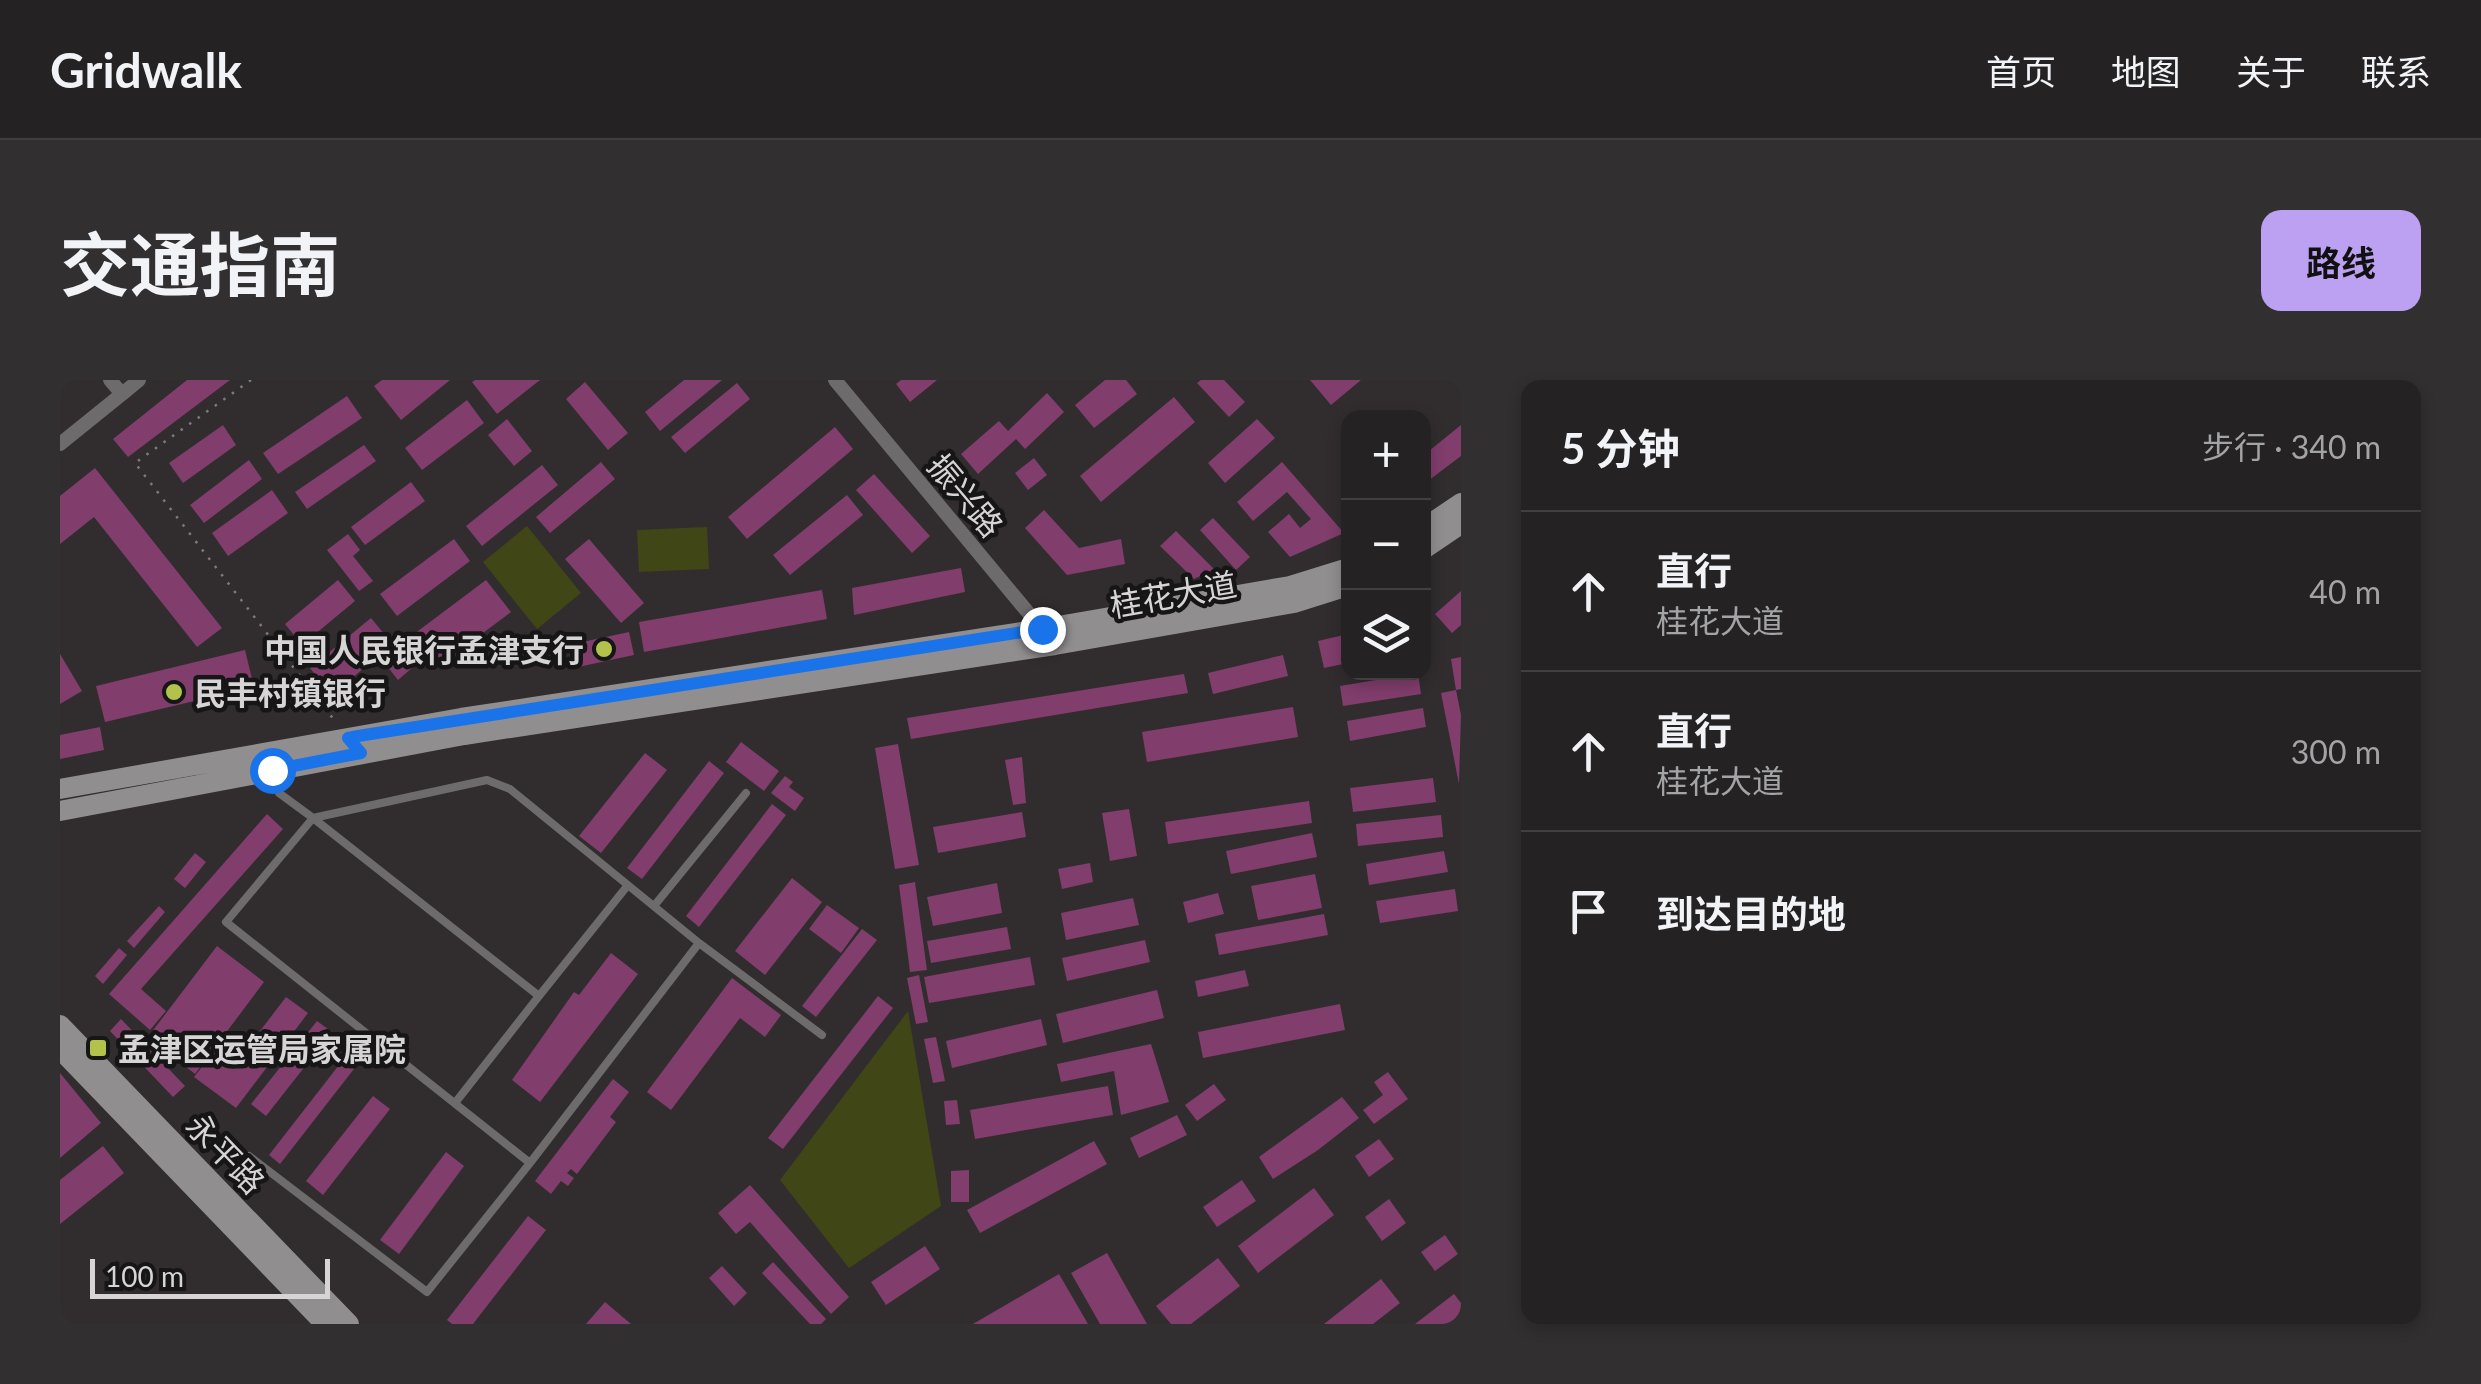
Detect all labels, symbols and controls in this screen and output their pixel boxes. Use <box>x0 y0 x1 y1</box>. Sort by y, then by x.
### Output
text: Gridwalk <box>50 41 242 98</box>
text: 首页 <box>1986 50 2056 92</box>
text: 地图 <box>2111 50 2181 92</box>
text: 关于 <box>2236 50 2306 92</box>
text: 联系 <box>2361 50 2431 92</box>
button: 路线 <box>2261 210 2421 311</box>
text: 交通指南 <box>60 222 340 306</box>
map controls <box>1341 410 1431 680</box>
button: + <box>1341 410 1431 500</box>
text: 5 分钟 <box>1561 423 1680 473</box>
text: 步行 · 340 m <box>2202 427 2381 466</box>
street label: 振兴路 <box>920 446 1012 544</box>
button: − <box>1341 500 1431 590</box>
text: 直行 <box>1656 547 1732 593</box>
street label: 桂花大道 <box>1107 564 1239 624</box>
icon: ahead <box>1561 564 1616 619</box>
text: 40 m <box>2309 572 2381 611</box>
button: layers <box>1341 590 1431 680</box>
text: 桂花大道 <box>1656 601 1784 640</box>
route end <box>1020 607 1066 653</box>
place label: 中国人民银行孟津支行 <box>264 630 584 669</box>
marker: 中国人民银行孟津支行 <box>593 638 615 660</box>
place label: 民丰村镇银行 <box>194 673 386 712</box>
marker: 民丰村镇银行 <box>163 681 185 703</box>
text: 直行 <box>1656 707 1732 753</box>
icon: ahead <box>1561 724 1616 779</box>
text: 300 m <box>2291 732 2381 771</box>
route start <box>250 748 296 794</box>
text: 桂花大道 <box>1656 761 1784 800</box>
icon: arrive <box>1561 884 1616 939</box>
text: 到达目的地 <box>1656 890 1846 936</box>
place label: 孟津区运管局家属院 <box>118 1029 406 1068</box>
marker: 孟津区运管局家属院 <box>87 1037 109 1059</box>
street label: 永平路 <box>179 1105 273 1201</box>
scale bar <box>90 1254 330 1298</box>
text: 100 m <box>105 1259 184 1293</box>

